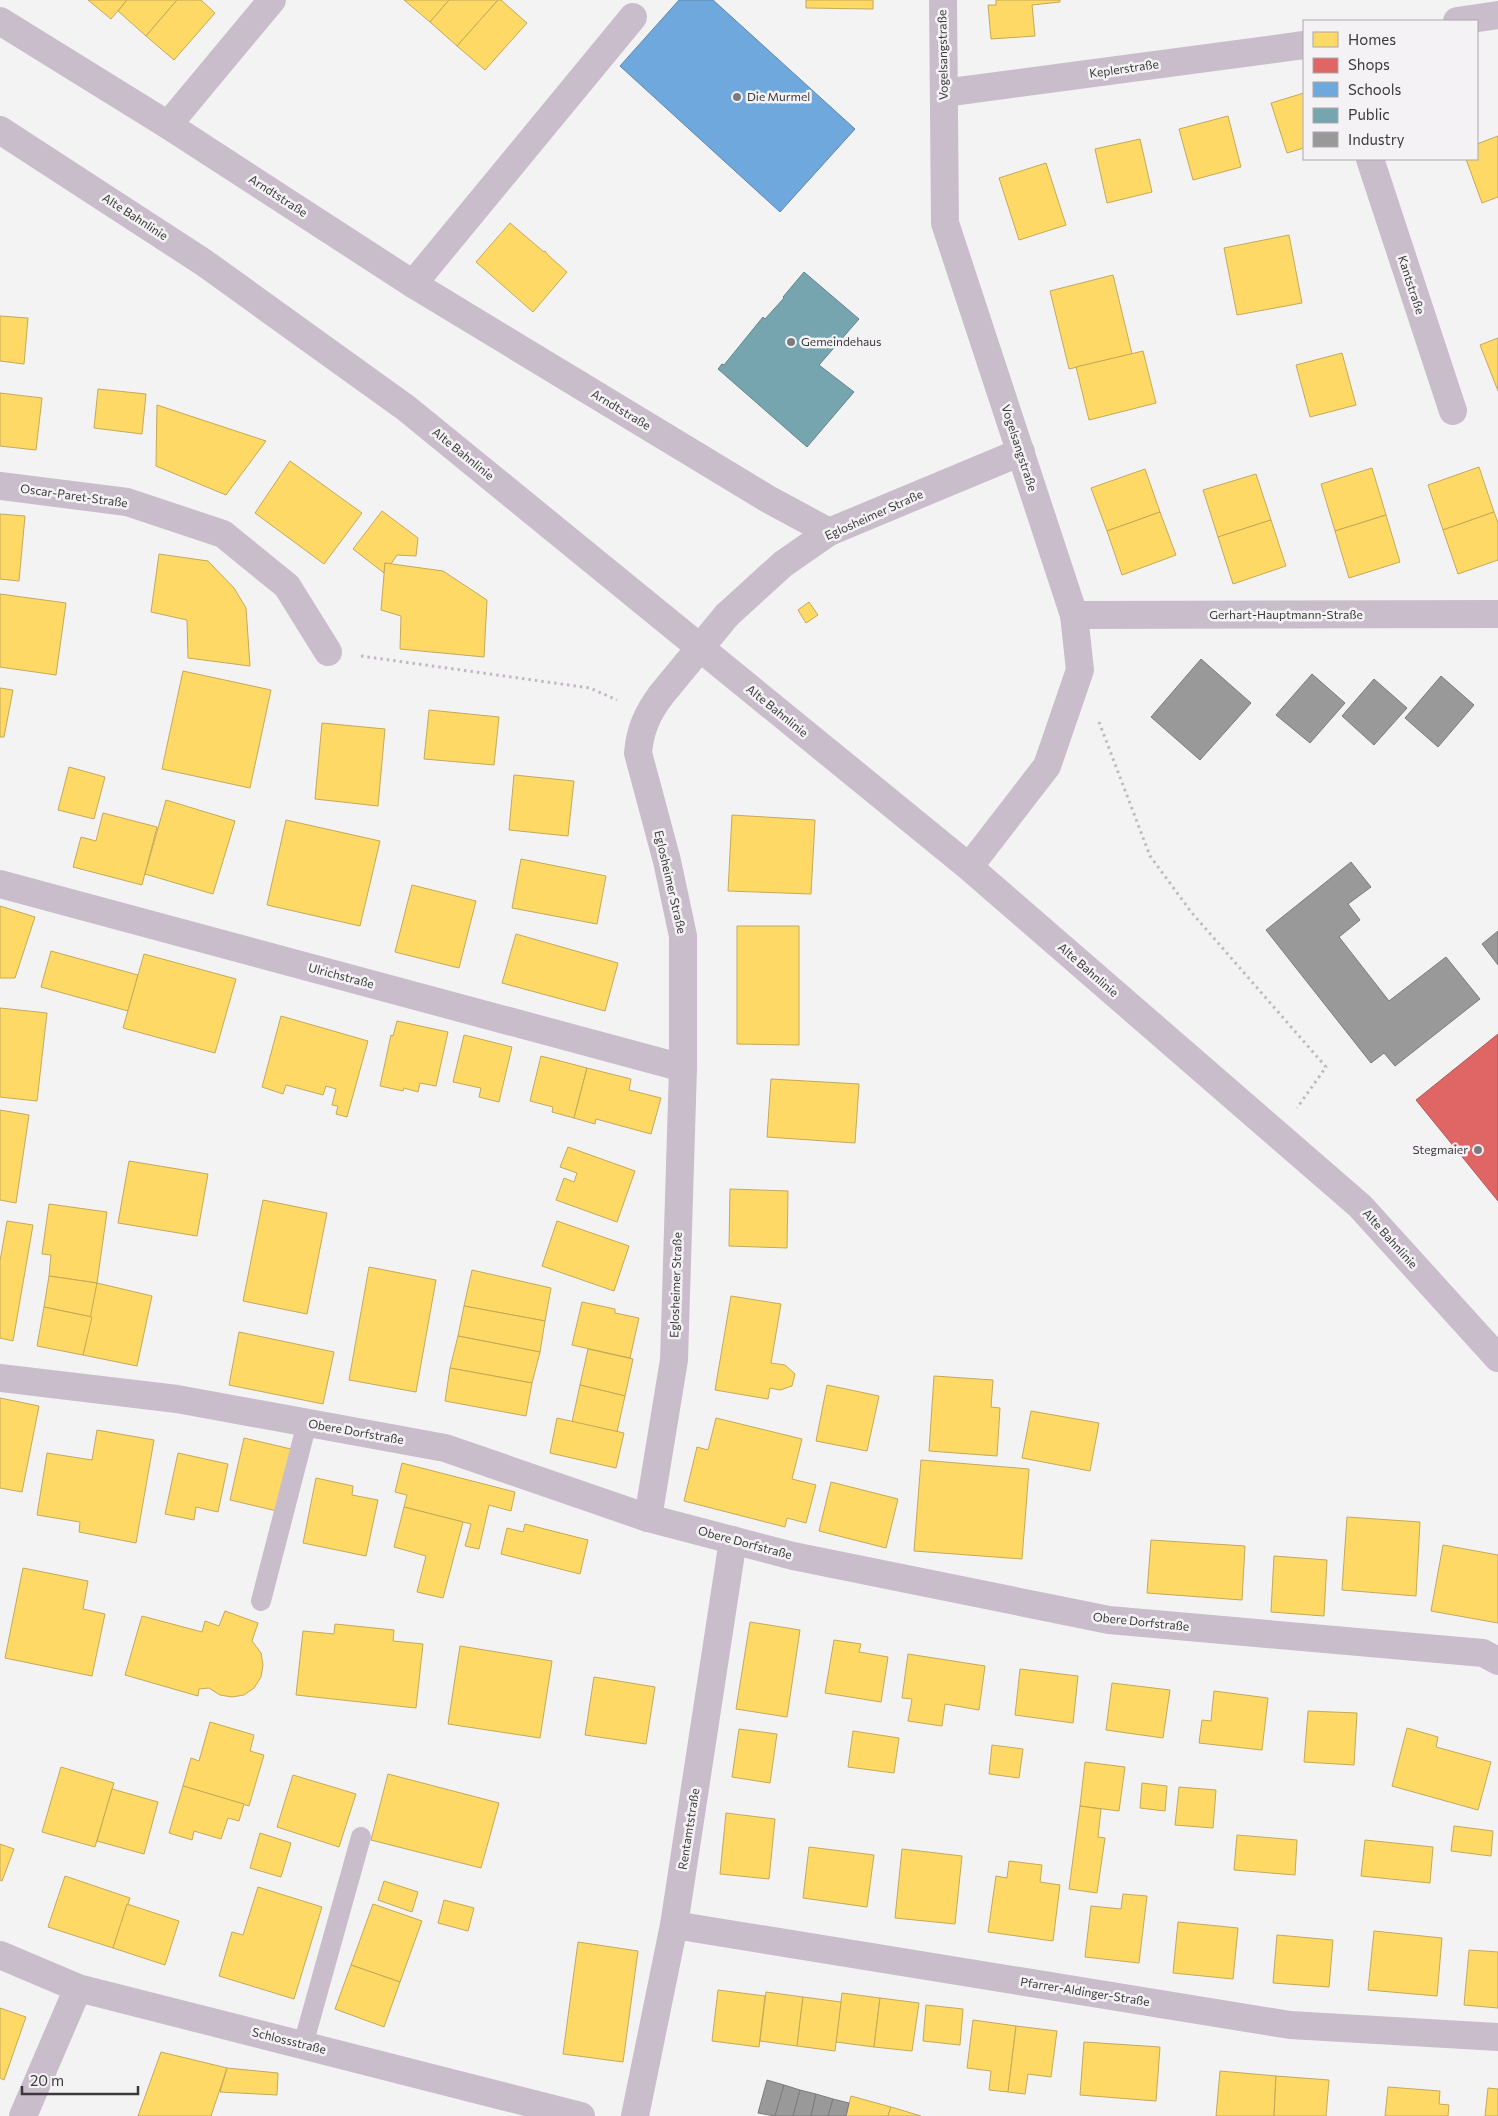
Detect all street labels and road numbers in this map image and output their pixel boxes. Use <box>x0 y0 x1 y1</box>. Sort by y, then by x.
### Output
street label: Vogelsangstraße <box>934 10 950 100</box>
street label: Keplerstraße <box>1088 56 1159 80</box>
street label: Arndtstraße <box>247 171 310 219</box>
street label: Alte Bahnlinie <box>100 190 171 242</box>
street label: Kantstraße <box>1396 254 1428 316</box>
street label: Arndtstraße <box>589 386 654 432</box>
street label: Vogelsangstraße <box>999 403 1041 493</box>
street label: Alte Bahnlinie <box>430 424 497 482</box>
street label: Oscar-Paret-Straße <box>20 481 129 509</box>
street label: Eglosheimer Straße <box>822 486 925 542</box>
street label: Gerhart-Hauptmann-Straße <box>1209 607 1363 621</box>
street label: Alte Bahnlinie <box>744 681 811 739</box>
street label: Eglosheimer Straße <box>652 829 690 935</box>
street label: Alte Bahnlinie <box>1056 939 1122 999</box>
street label: Ulrichstraße <box>307 960 376 991</box>
street label: Alte Bahnlinie <box>1360 1206 1421 1271</box>
street label: Eglosheimer Straße <box>666 1232 684 1338</box>
street label: Obere Dorfstraße <box>307 1416 405 1446</box>
street label: Obere Dorfstraße <box>697 1523 794 1561</box>
street label: Obere Dorfstraße <box>1092 1609 1190 1633</box>
street label: Rentamtstraße <box>675 1787 701 1871</box>
street label: Pfarrer-Aldinger-Straße <box>1019 1974 1151 2008</box>
street label: Schlossstraße <box>251 2024 328 2056</box>

